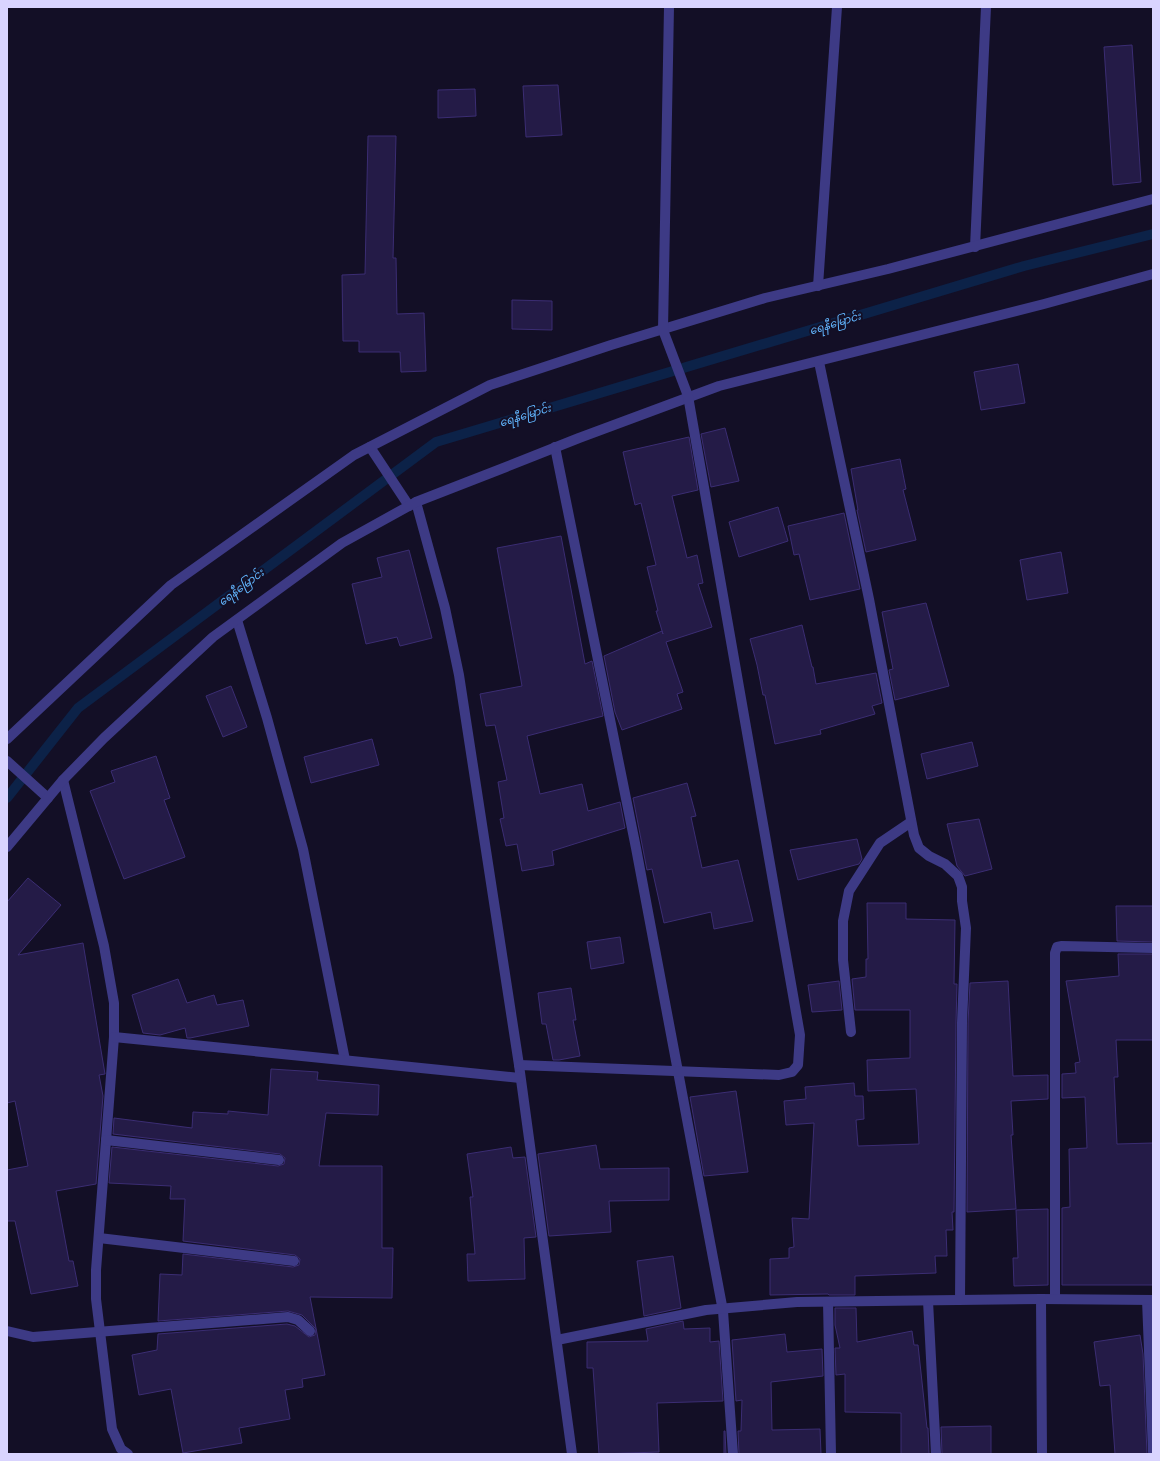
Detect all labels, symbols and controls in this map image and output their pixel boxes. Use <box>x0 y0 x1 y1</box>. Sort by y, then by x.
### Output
water label: ရေနီမြောင်း <box>807 307 865 340</box>
water label: ရေနီမြောင်း <box>497 399 555 432</box>
water label: ရေနီမြောင်း <box>215 564 269 611</box>

